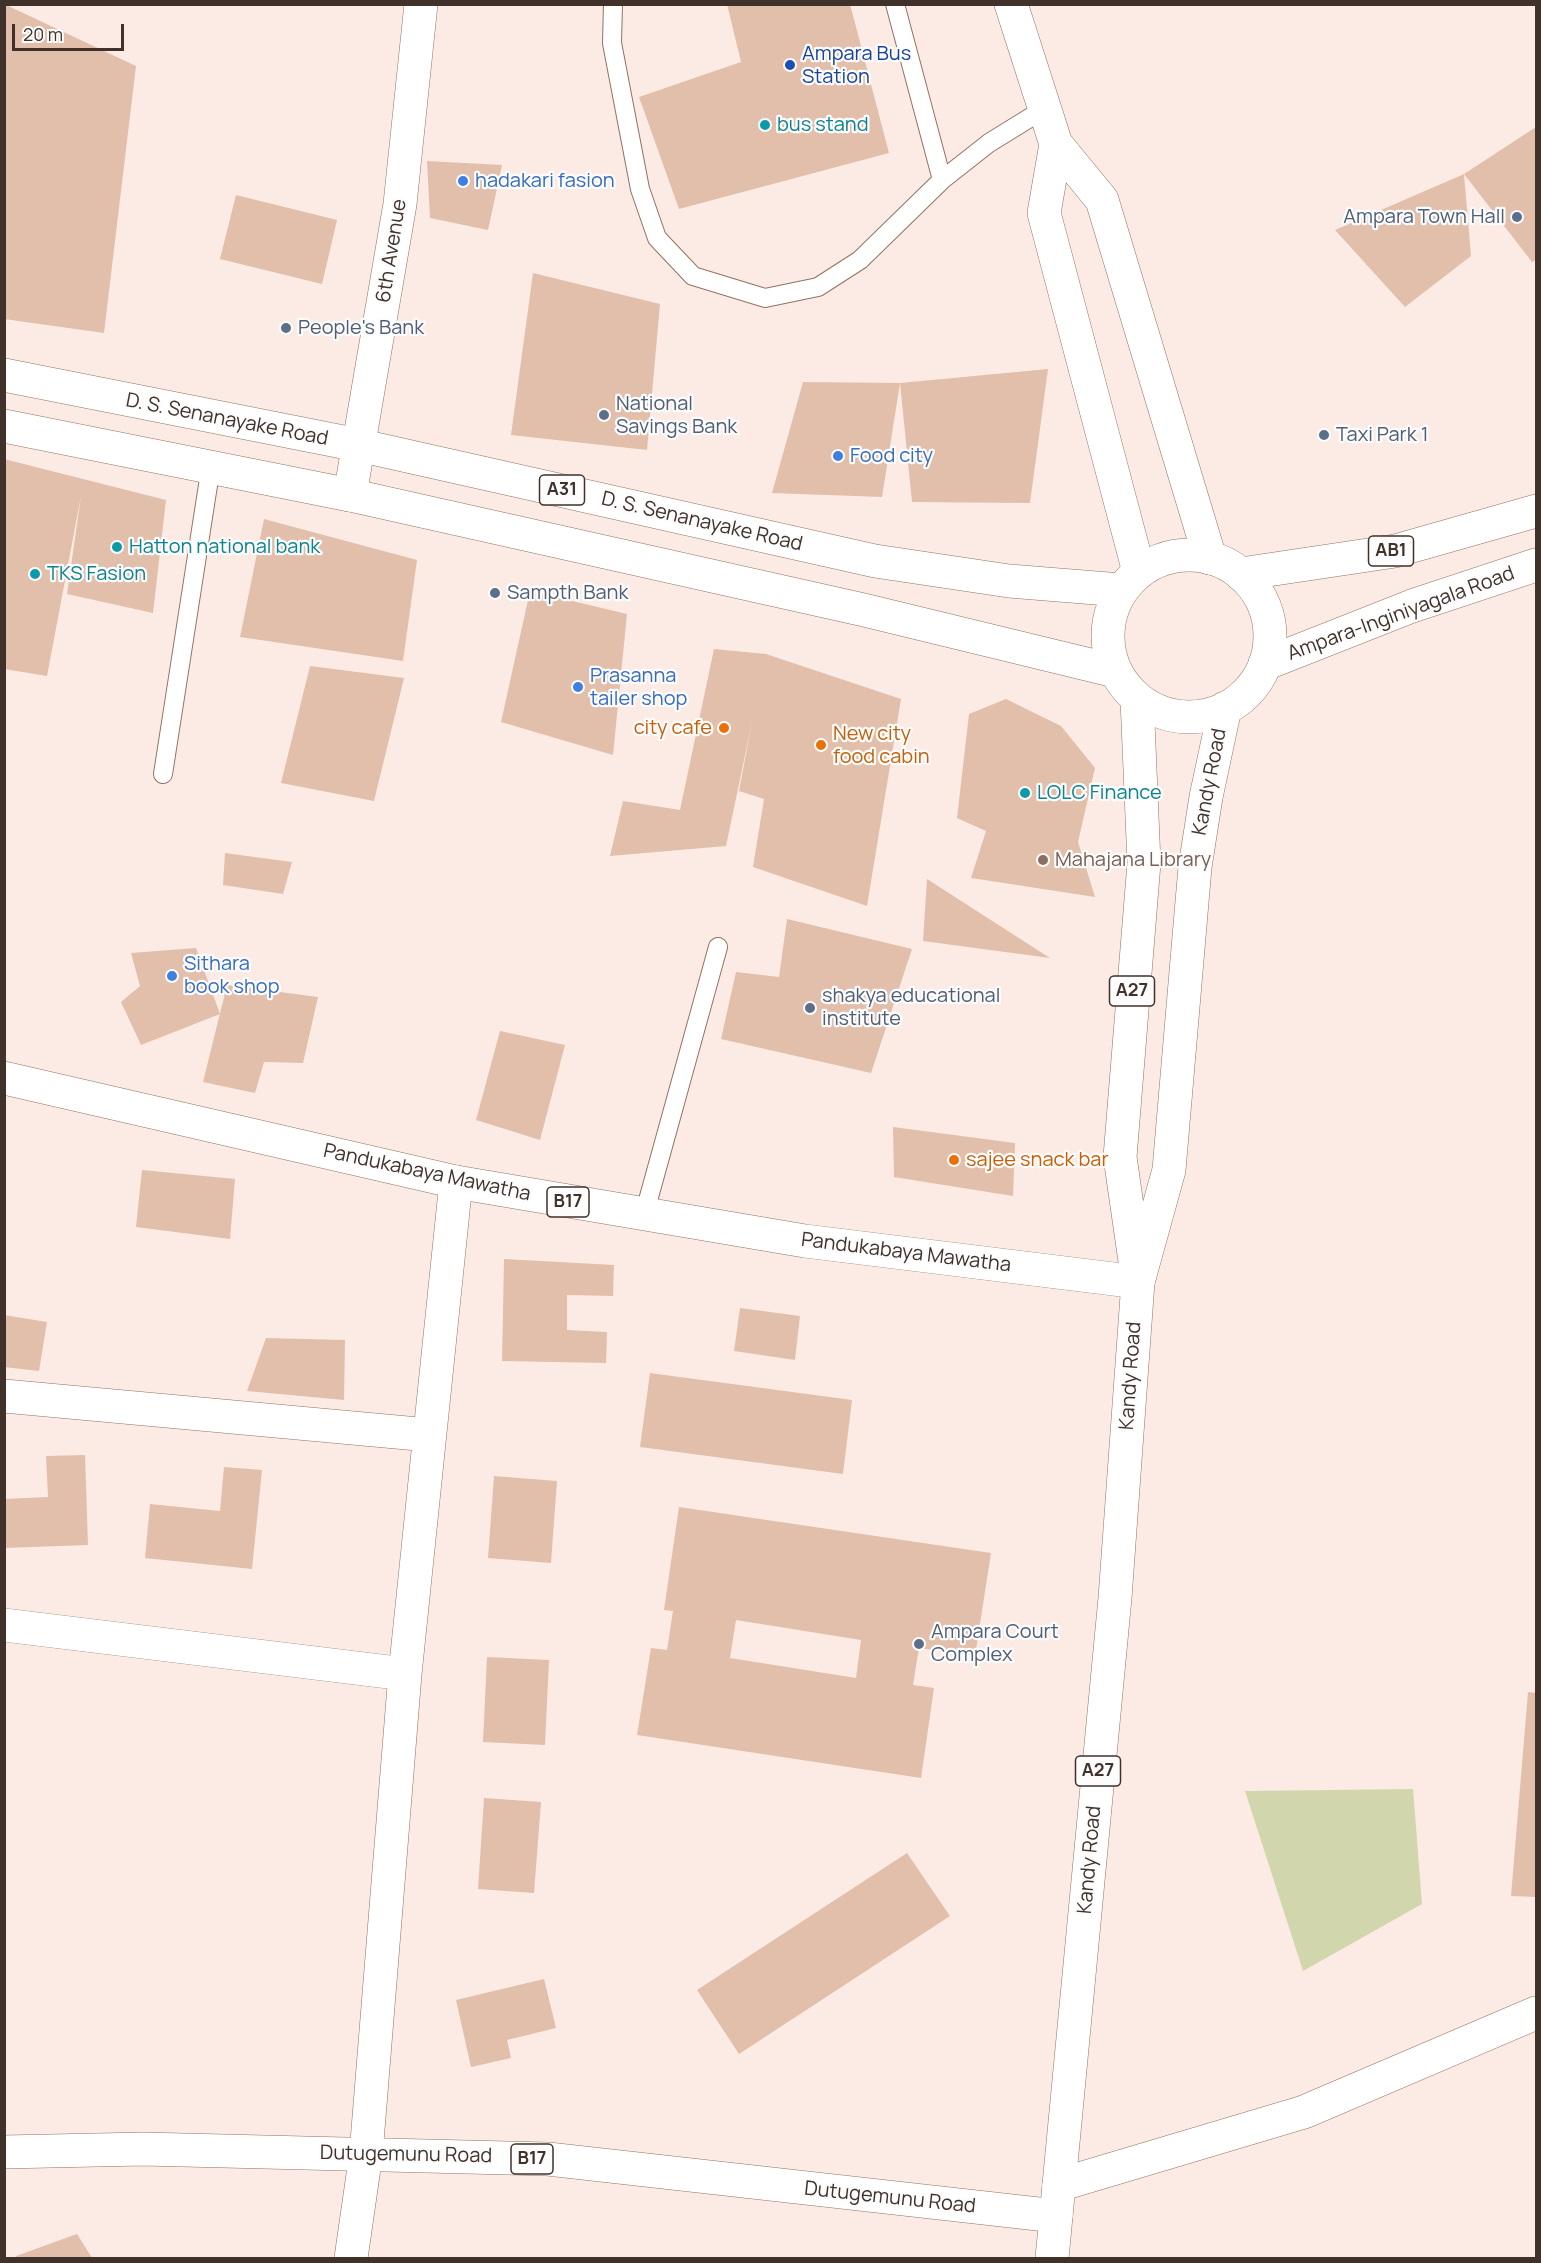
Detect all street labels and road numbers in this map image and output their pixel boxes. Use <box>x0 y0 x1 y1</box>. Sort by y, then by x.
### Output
street label: 6th Avenue <box>372 197 412 305</box>
street label: D. S. Senanayake Road <box>124 389 330 451</box>
road number: A31 <box>540 475 584 505</box>
street label: D. S. Senanayake Road <box>599 487 805 557</box>
road number: AB1 <box>1368 536 1414 566</box>
street label: Ampara-Inginiyagala Road <box>1284 562 1518 666</box>
street label: Kandy Road <box>1188 726 1232 838</box>
road number: A27 <box>1110 976 1154 1006</box>
street label: Pandukabaya Mawatha <box>321 1139 533 1207</box>
road number: B17 <box>547 1187 589 1217</box>
street label: Pandukabaya Mawatha <box>800 1228 1012 1278</box>
street label: Kandy Road <box>1115 1321 1147 1431</box>
road number: A27 <box>1076 1756 1120 1786</box>
street label: Kandy Road <box>1073 1805 1107 1915</box>
street label: Dutugemunu Road <box>320 2141 492 2169</box>
road number: B17 <box>511 2144 553 2174</box>
street label: Dutugemunu Road <box>803 2177 977 2219</box>

